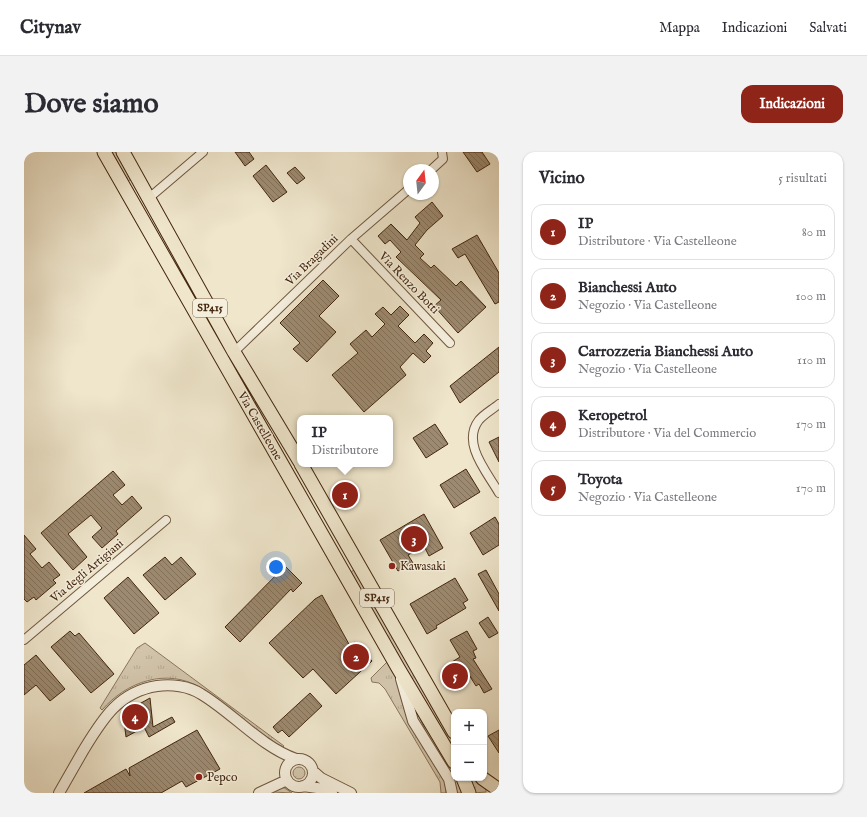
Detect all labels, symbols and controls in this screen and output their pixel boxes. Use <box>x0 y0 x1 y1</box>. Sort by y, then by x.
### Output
text: Citynav <box>20 16 81 40</box>
text: Mappa <box>659 19 700 37</box>
text: Indicazioni <box>722 19 787 37</box>
text: Salvati <box>809 19 847 37</box>
button: Indicazioni <box>741 85 843 123</box>
text: Dove siamo <box>24 87 159 122</box>
north arrow <box>403 164 439 200</box>
text: Vicino <box>539 168 585 189</box>
text: 5 risultati <box>778 170 827 187</box>
text: IP <box>578 214 593 233</box>
text: 1 <box>551 224 555 241</box>
text: 80 m <box>802 224 826 241</box>
street label: Via Bragadini <box>282 231 341 289</box>
text: Distributore · Via Castelleone <box>578 233 737 250</box>
street label: Via Renzo Botti <box>375 248 442 317</box>
text: Bianchessi Auto <box>578 278 677 297</box>
text: 2 <box>550 288 556 305</box>
text: 100 m <box>796 288 826 305</box>
text: Negozio · Via Castelleone <box>578 297 717 314</box>
road number: SP415 <box>193 299 227 317</box>
text: Carrozzeria Bianchessi Auto <box>578 342 753 361</box>
text: 3 <box>551 352 555 369</box>
text: 110 m <box>797 352 826 369</box>
text: Negozio · Via Castelleone <box>578 361 717 378</box>
street label: Via Castelleone <box>234 388 286 463</box>
text: Keropetrol <box>578 406 647 425</box>
popup <box>297 415 393 467</box>
text: 4 <box>550 416 556 433</box>
text: 170 m <box>796 416 826 433</box>
text: IP <box>312 423 327 442</box>
text: Distributore · Via del Commercio <box>578 425 756 442</box>
text: Distributore <box>312 442 378 459</box>
text: Toyota <box>578 470 622 489</box>
pin: 1 <box>332 480 358 510</box>
text: 5 <box>551 480 555 497</box>
text: 170 m <box>796 480 826 497</box>
text: Negozio · Via Castelleone <box>578 489 717 506</box>
pin: 3 <box>401 524 427 554</box>
street label: Via degli Artigiani <box>47 536 127 607</box>
your location <box>266 557 286 577</box>
place label: Kawasaki <box>400 559 446 574</box>
marker: Kawasaki <box>387 561 397 571</box>
road number: SP415 <box>360 589 394 607</box>
pin: 2 <box>343 642 369 672</box>
pin: 5 <box>442 661 468 691</box>
pin: 4 <box>122 702 148 732</box>
map controls <box>451 709 487 781</box>
button: + <box>451 709 487 745</box>
button: − <box>451 745 487 781</box>
place label: Pepco <box>207 770 238 786</box>
marker: Pepco <box>194 772 204 782</box>

